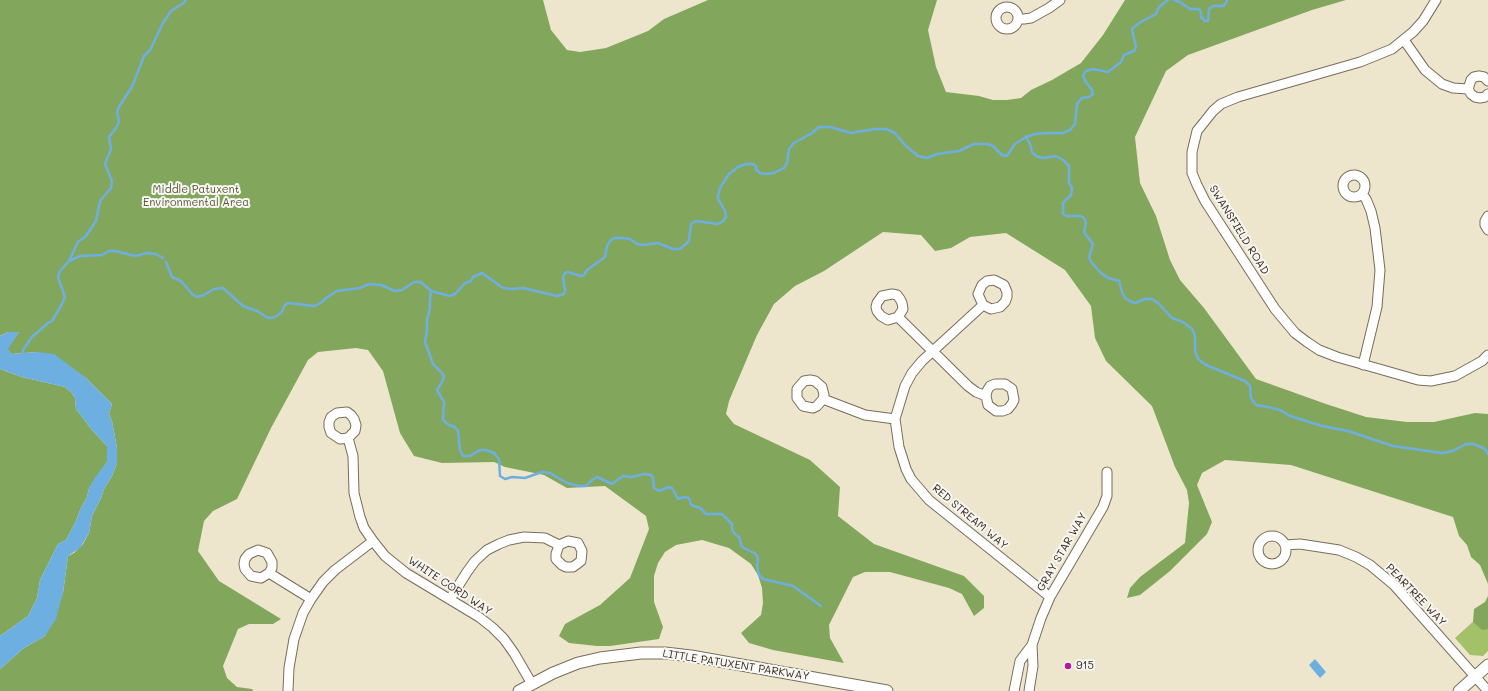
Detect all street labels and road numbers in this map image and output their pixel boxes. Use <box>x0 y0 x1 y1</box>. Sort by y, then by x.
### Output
street label: SWANSFIELD ROAD <box>1206 183 1272 277</box>
street label: RED STREAM WAY <box>930 482 1010 552</box>
street label: GRAY STAR WAY <box>1034 510 1090 594</box>
street label: WHITE CORD WAY <box>406 554 494 618</box>
street label: PEARTREE WAY <box>1383 561 1449 629</box>
street label: LITTLE PATUXENT PARKWAY <box>662 647 810 683</box>

